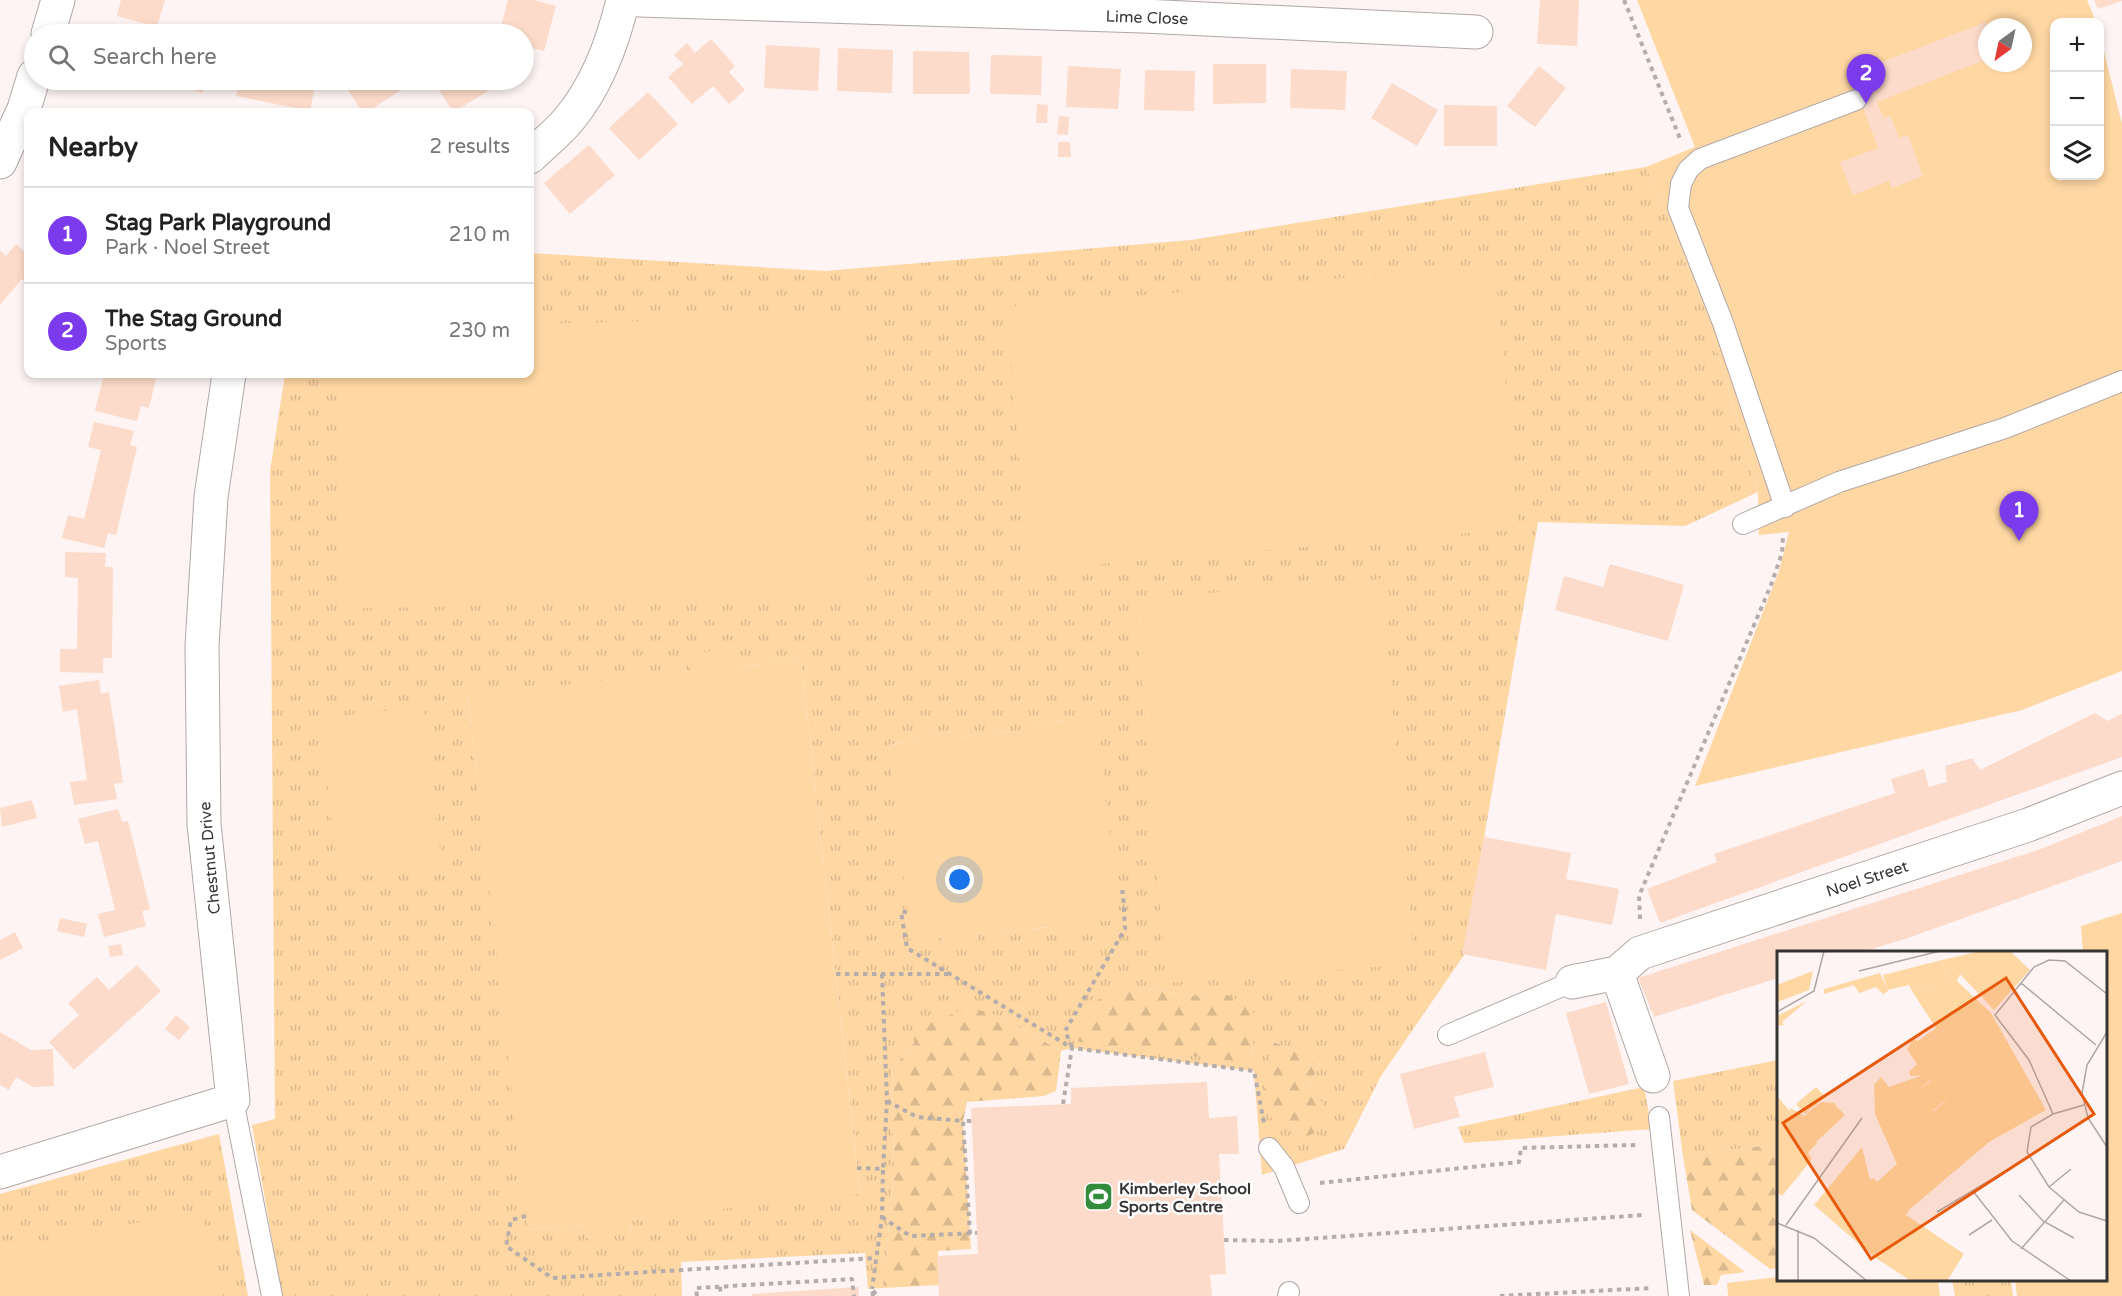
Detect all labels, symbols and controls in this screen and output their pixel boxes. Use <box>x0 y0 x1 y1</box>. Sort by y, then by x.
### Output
street label: Lime Close <box>1105 7 1189 29</box>
north arrow <box>1978 18 2032 72</box>
map controls <box>2050 18 2104 180</box>
button: + <box>2050 18 2104 72</box>
search box <box>24 24 534 90</box>
icon: search <box>45 41 78 74</box>
text: Search here <box>93 44 217 70</box>
pin: 2 <box>1846 54 1886 104</box>
button: − <box>2050 72 2104 126</box>
button: layers <box>2050 126 2104 180</box>
text: Nearby <box>48 132 138 163</box>
text: 2 results <box>430 135 510 159</box>
text: Stag Park Playground <box>105 210 331 236</box>
text: 1 <box>61 223 74 247</box>
text: 210 m <box>449 223 510 247</box>
text: Park · Noel Street <box>105 236 270 260</box>
text: The Stag Ground <box>105 306 282 332</box>
text: 2 <box>61 319 74 343</box>
text: 230 m <box>449 319 510 343</box>
text: Sports <box>105 332 167 356</box>
pin: 1 <box>2000 492 2038 541</box>
street label: Chestnut Drive <box>195 801 225 915</box>
street label: Noel Street <box>1824 856 1911 902</box>
your location <box>945 865 974 894</box>
inset map <box>1777 951 2107 1281</box>
place label: Kimberley School Sports Centre <box>1119 1179 1251 1217</box>
sports icon: Kimberley School Sports Centre <box>1082 1181 1114 1213</box>

